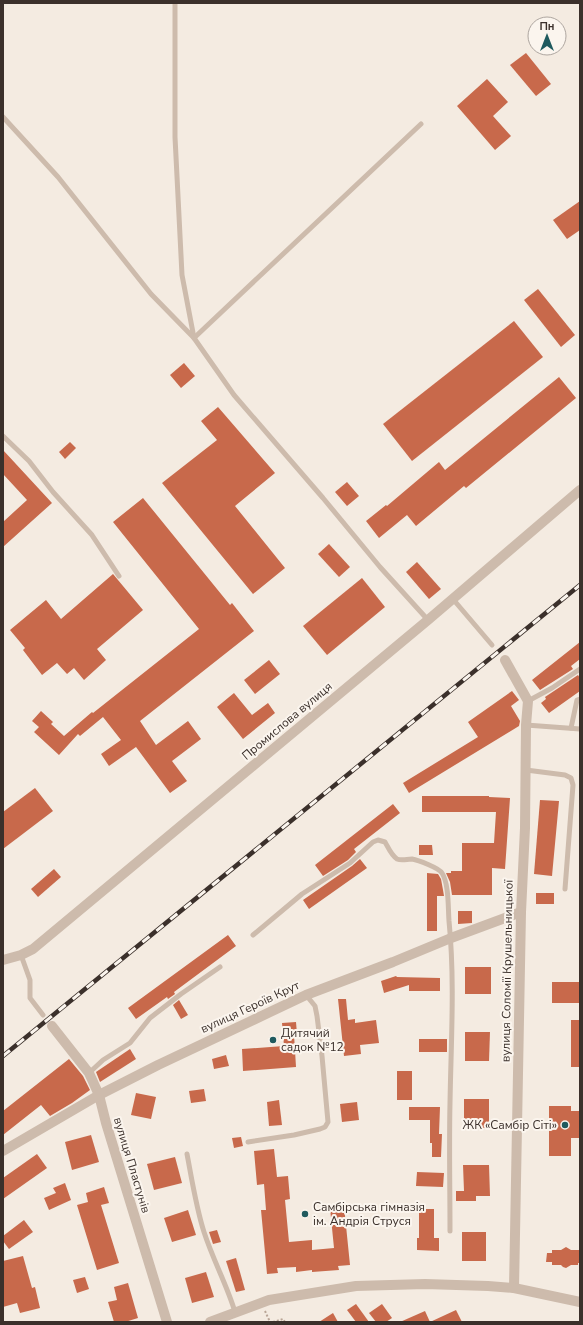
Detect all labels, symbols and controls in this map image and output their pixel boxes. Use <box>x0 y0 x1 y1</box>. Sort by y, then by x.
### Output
north arrow <box>527 16 567 56</box>
text: Пн <box>539 19 555 34</box>
street label: Промислова вулиця <box>238 678 336 764</box>
street label: вулиця Соломії Крушельницької <box>497 879 517 1062</box>
street label: вулиця Героїв Крут <box>198 977 303 1037</box>
place label: Дитячий садок №12 <box>281 1025 344 1055</box>
marker: Дитячий садок №12 <box>268 1035 278 1045</box>
street label: вулиця Пластунів <box>110 1115 154 1215</box>
place label: ЖК «Самбір Сіті» <box>463 1117 557 1133</box>
marker: ЖК «Самбір Сіті» <box>560 1120 570 1130</box>
place label: Самбірська гімназія ім. Андрія Струся <box>313 1199 425 1229</box>
marker: Самбірська гімназія ім. Андрія Струся <box>300 1209 310 1219</box>

